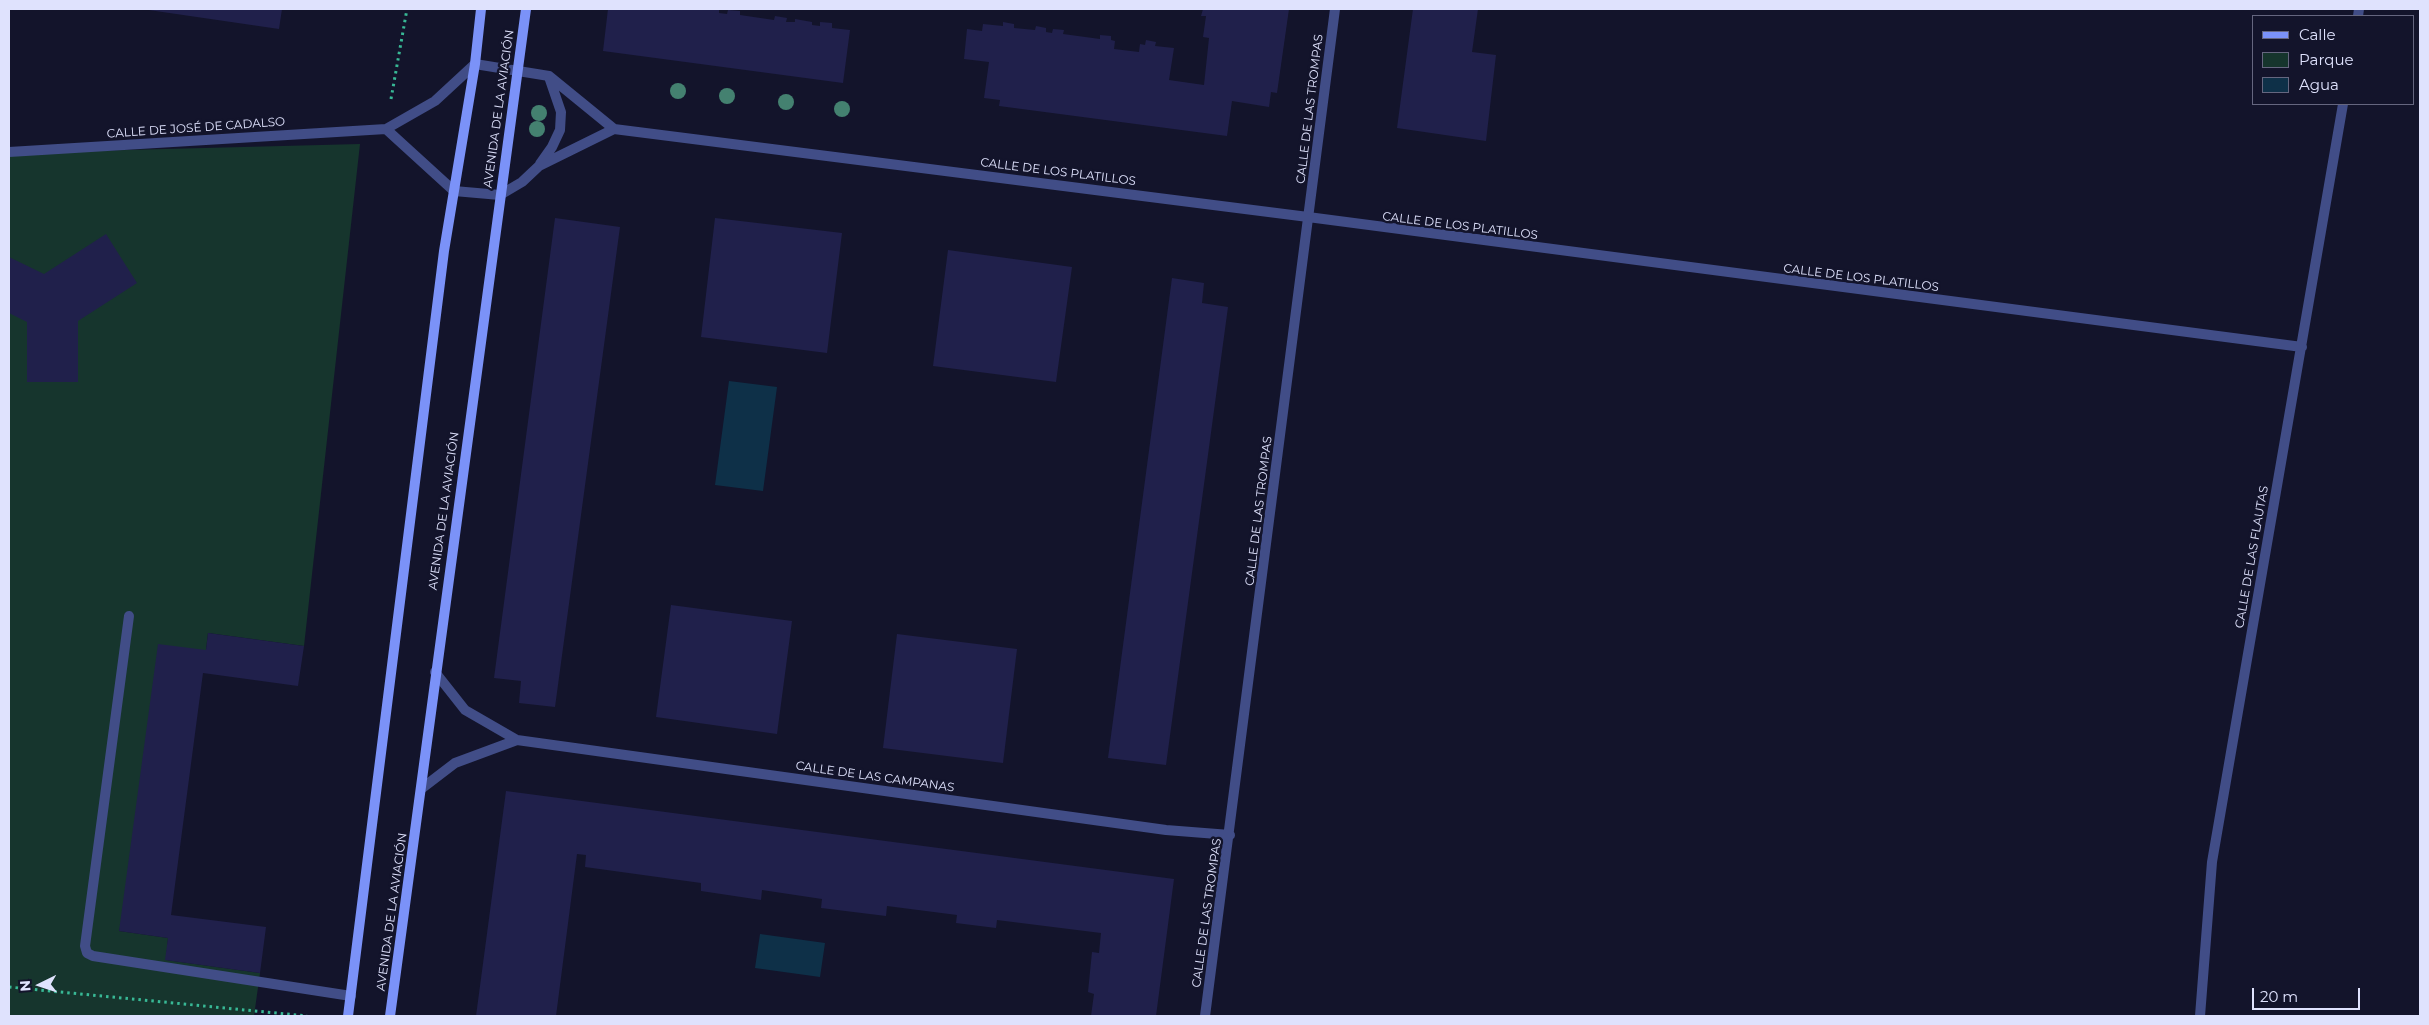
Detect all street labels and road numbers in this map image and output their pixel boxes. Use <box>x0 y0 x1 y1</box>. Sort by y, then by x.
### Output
street label: AVENIDA DE LA AVIACIÓN <box>481 29 517 189</box>
street label: CALLE DE LAS TROMPAS <box>1294 33 1326 185</box>
street label: CALLE DE JOSÉ DE CADALSO <box>106 115 286 141</box>
street label: CALLE DE LOS PLATILLOS <box>979 155 1137 189</box>
street label: CALLE DE LOS PLATILLOS <box>1381 209 1539 243</box>
street label: CALLE DE LOS PLATILLOS <box>1782 261 1940 295</box>
street label: AVENIDA DE LA AVIACIÓN <box>426 431 462 591</box>
street label: CALLE DE LAS TROMPAS <box>1243 435 1275 587</box>
street label: CALLE DE LAS FLAUTAS <box>2232 485 2272 629</box>
street label: CALLE DE LAS CAMPANAS <box>795 759 955 795</box>
street label: AVENIDA DE LA AVIACIÓN <box>374 832 410 992</box>
street label: CALLE DE LAS TROMPAS <box>1189 837 1225 989</box>

